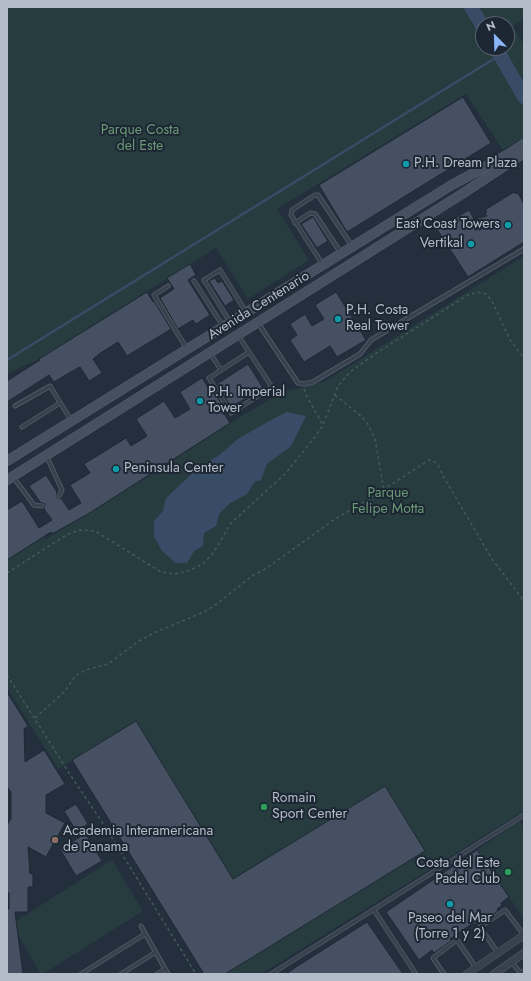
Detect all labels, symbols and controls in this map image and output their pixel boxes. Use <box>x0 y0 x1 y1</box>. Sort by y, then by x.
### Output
north arrow <box>475 16 515 56</box>
text: N <box>484 17 498 35</box>
park label: Parque Costa del Este <box>101 123 179 156</box>
place label: P.H. Dream Plaza <box>414 156 517 172</box>
marker: P.H. Dream Plaza <box>401 159 411 169</box>
place label: East Coast Towers <box>396 217 500 233</box>
marker: East Coast Towers <box>503 220 513 230</box>
place label: Vertikal <box>420 236 463 252</box>
marker: Vertikal <box>466 239 476 249</box>
street label: Avenida Centenario <box>205 268 313 344</box>
place label: P.H. Costa Real Tower <box>346 303 409 336</box>
marker: P.H. Costa Real Tower <box>333 314 343 324</box>
place label: P.H. Imperial Tower <box>208 385 285 418</box>
marker: P.H. Imperial Tower <box>195 396 205 406</box>
place label: Peninsula Center <box>124 461 223 477</box>
marker: Peninsula Center <box>111 464 121 474</box>
park label: Parque Felipe Motta <box>352 486 424 518</box>
place label: Romain Sport Center <box>272 791 347 824</box>
marker: Romain Sport Center <box>259 802 269 812</box>
place label: Academia Interamericana de Panama <box>63 824 213 856</box>
marker: Academia Interamericana de Panama <box>50 835 60 845</box>
place label: Costa del Este Padel Club <box>416 856 500 888</box>
marker: Costa del Este Padel Club <box>503 867 513 877</box>
marker: Paseo del Mar (Torre 1 y 2) <box>445 899 455 909</box>
place label: Paseo del Mar (Torre 1 y 2) <box>408 911 492 944</box>

